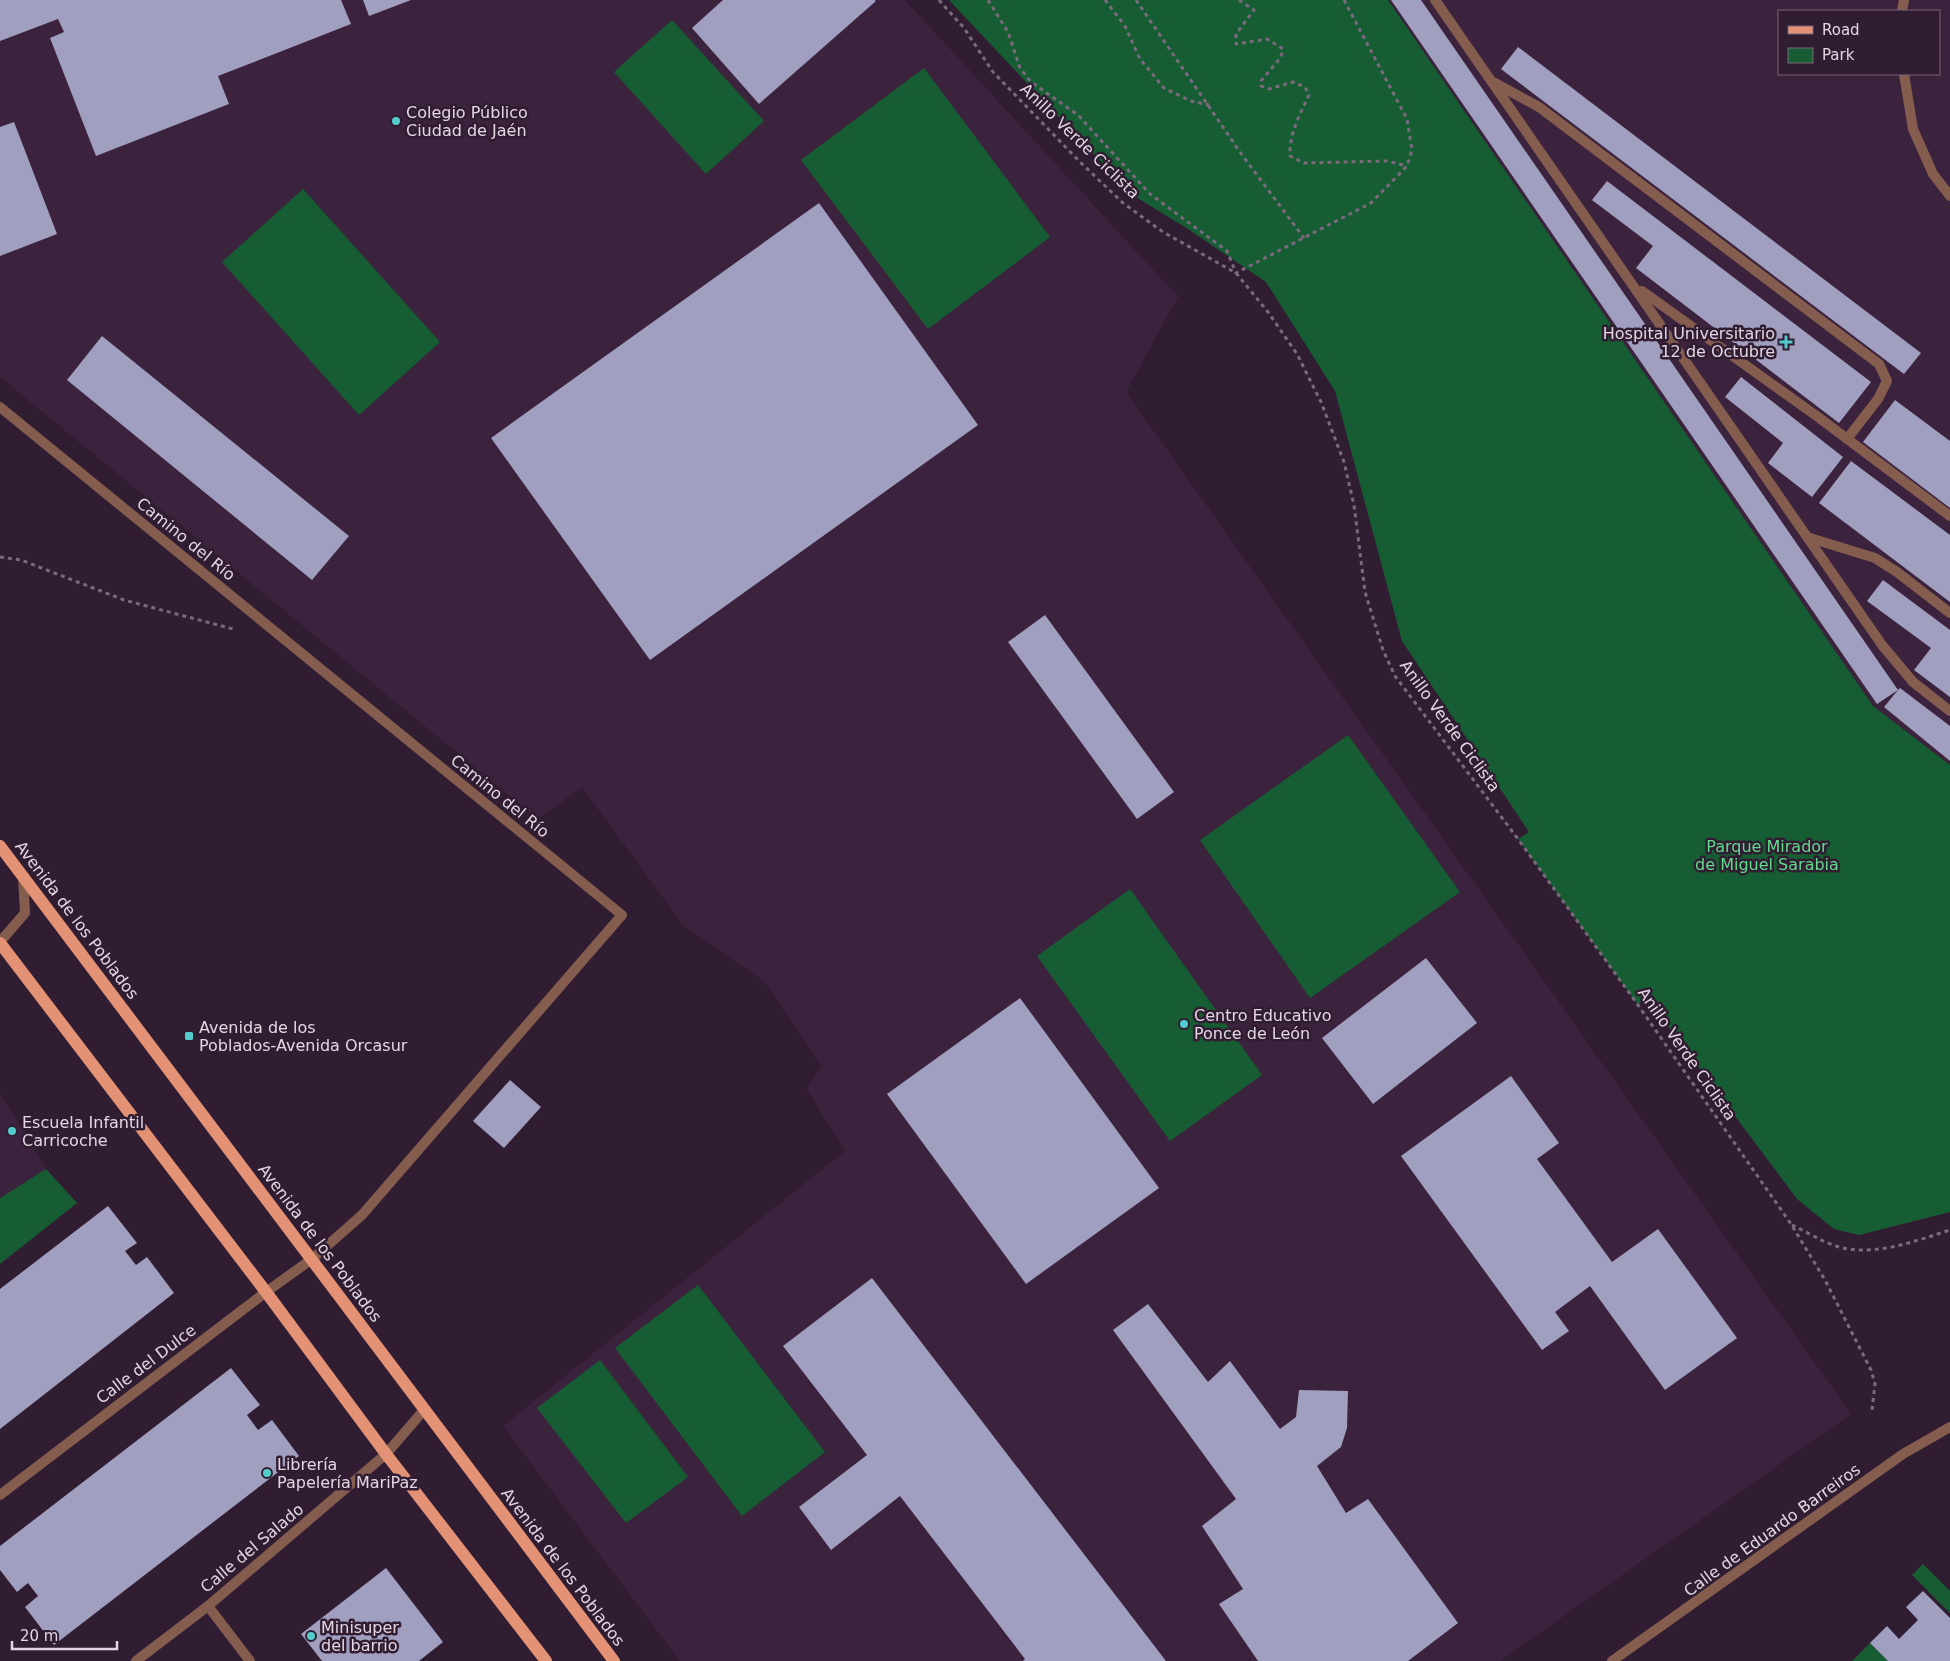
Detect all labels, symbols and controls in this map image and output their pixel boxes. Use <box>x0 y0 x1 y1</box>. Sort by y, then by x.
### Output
legend <box>1778 10 1940 75</box>
text: Road <box>1822 21 1860 39</box>
text: Park <box>1822 46 1855 64</box>
street label: Anillo Verde Ciclista <box>1017 79 1143 203</box>
place label: Colegio Público Ciudad de Jaén <box>406 103 528 140</box>
marker: Colegio Público Ciudad de Jaén <box>390 115 402 127</box>
place label: Hospital Universitario 12 de Octubre <box>1603 324 1775 361</box>
marker: Hospital Universitario 12 de Octubre <box>1779 335 1793 349</box>
street label: Camino del Río <box>133 494 239 584</box>
street label: Anillo Verde Ciclista <box>1396 657 1504 795</box>
street label: Camino del Río <box>447 751 553 841</box>
street label: Avenida de los Poblados <box>11 837 143 1003</box>
park label: Parque Mirador de Miguel Sarabia <box>1695 837 1839 874</box>
street label: Anillo Verde Ciclista <box>1634 984 1740 1124</box>
place label: Centro Educativo Ponce de León <box>1194 1006 1332 1043</box>
place label: Avenida de los Poblados-Avenida Orcasur <box>199 1018 408 1055</box>
marker: Centro Educativo Ponce de León <box>1178 1018 1190 1030</box>
marker: Avenida de los Poblados-Avenida Orcasur <box>183 1030 195 1042</box>
place label: Escuela Infantil Carricoche <box>22 1113 144 1150</box>
marker: Escuela Infantil Carricoche <box>6 1125 18 1137</box>
street label: Avenida de los Poblados <box>254 1160 386 1326</box>
street label: Calle del Dulce <box>92 1320 200 1408</box>
place label: Librería Papelería MariPaz <box>277 1455 418 1492</box>
street label: Calle de Eduardo Barreiros <box>1680 1460 1864 1600</box>
marker: Librería Papelería MariPaz <box>261 1467 273 1479</box>
street label: Avenida de los Poblados <box>497 1484 629 1650</box>
street label: Calle del Salado <box>197 1499 307 1597</box>
scale bar <box>12 1618 118 1650</box>
place label: Minisuper del barrio <box>321 1618 399 1655</box>
text: 20 m <box>20 1627 58 1645</box>
marker: Minisuper del barrio <box>305 1630 317 1642</box>

